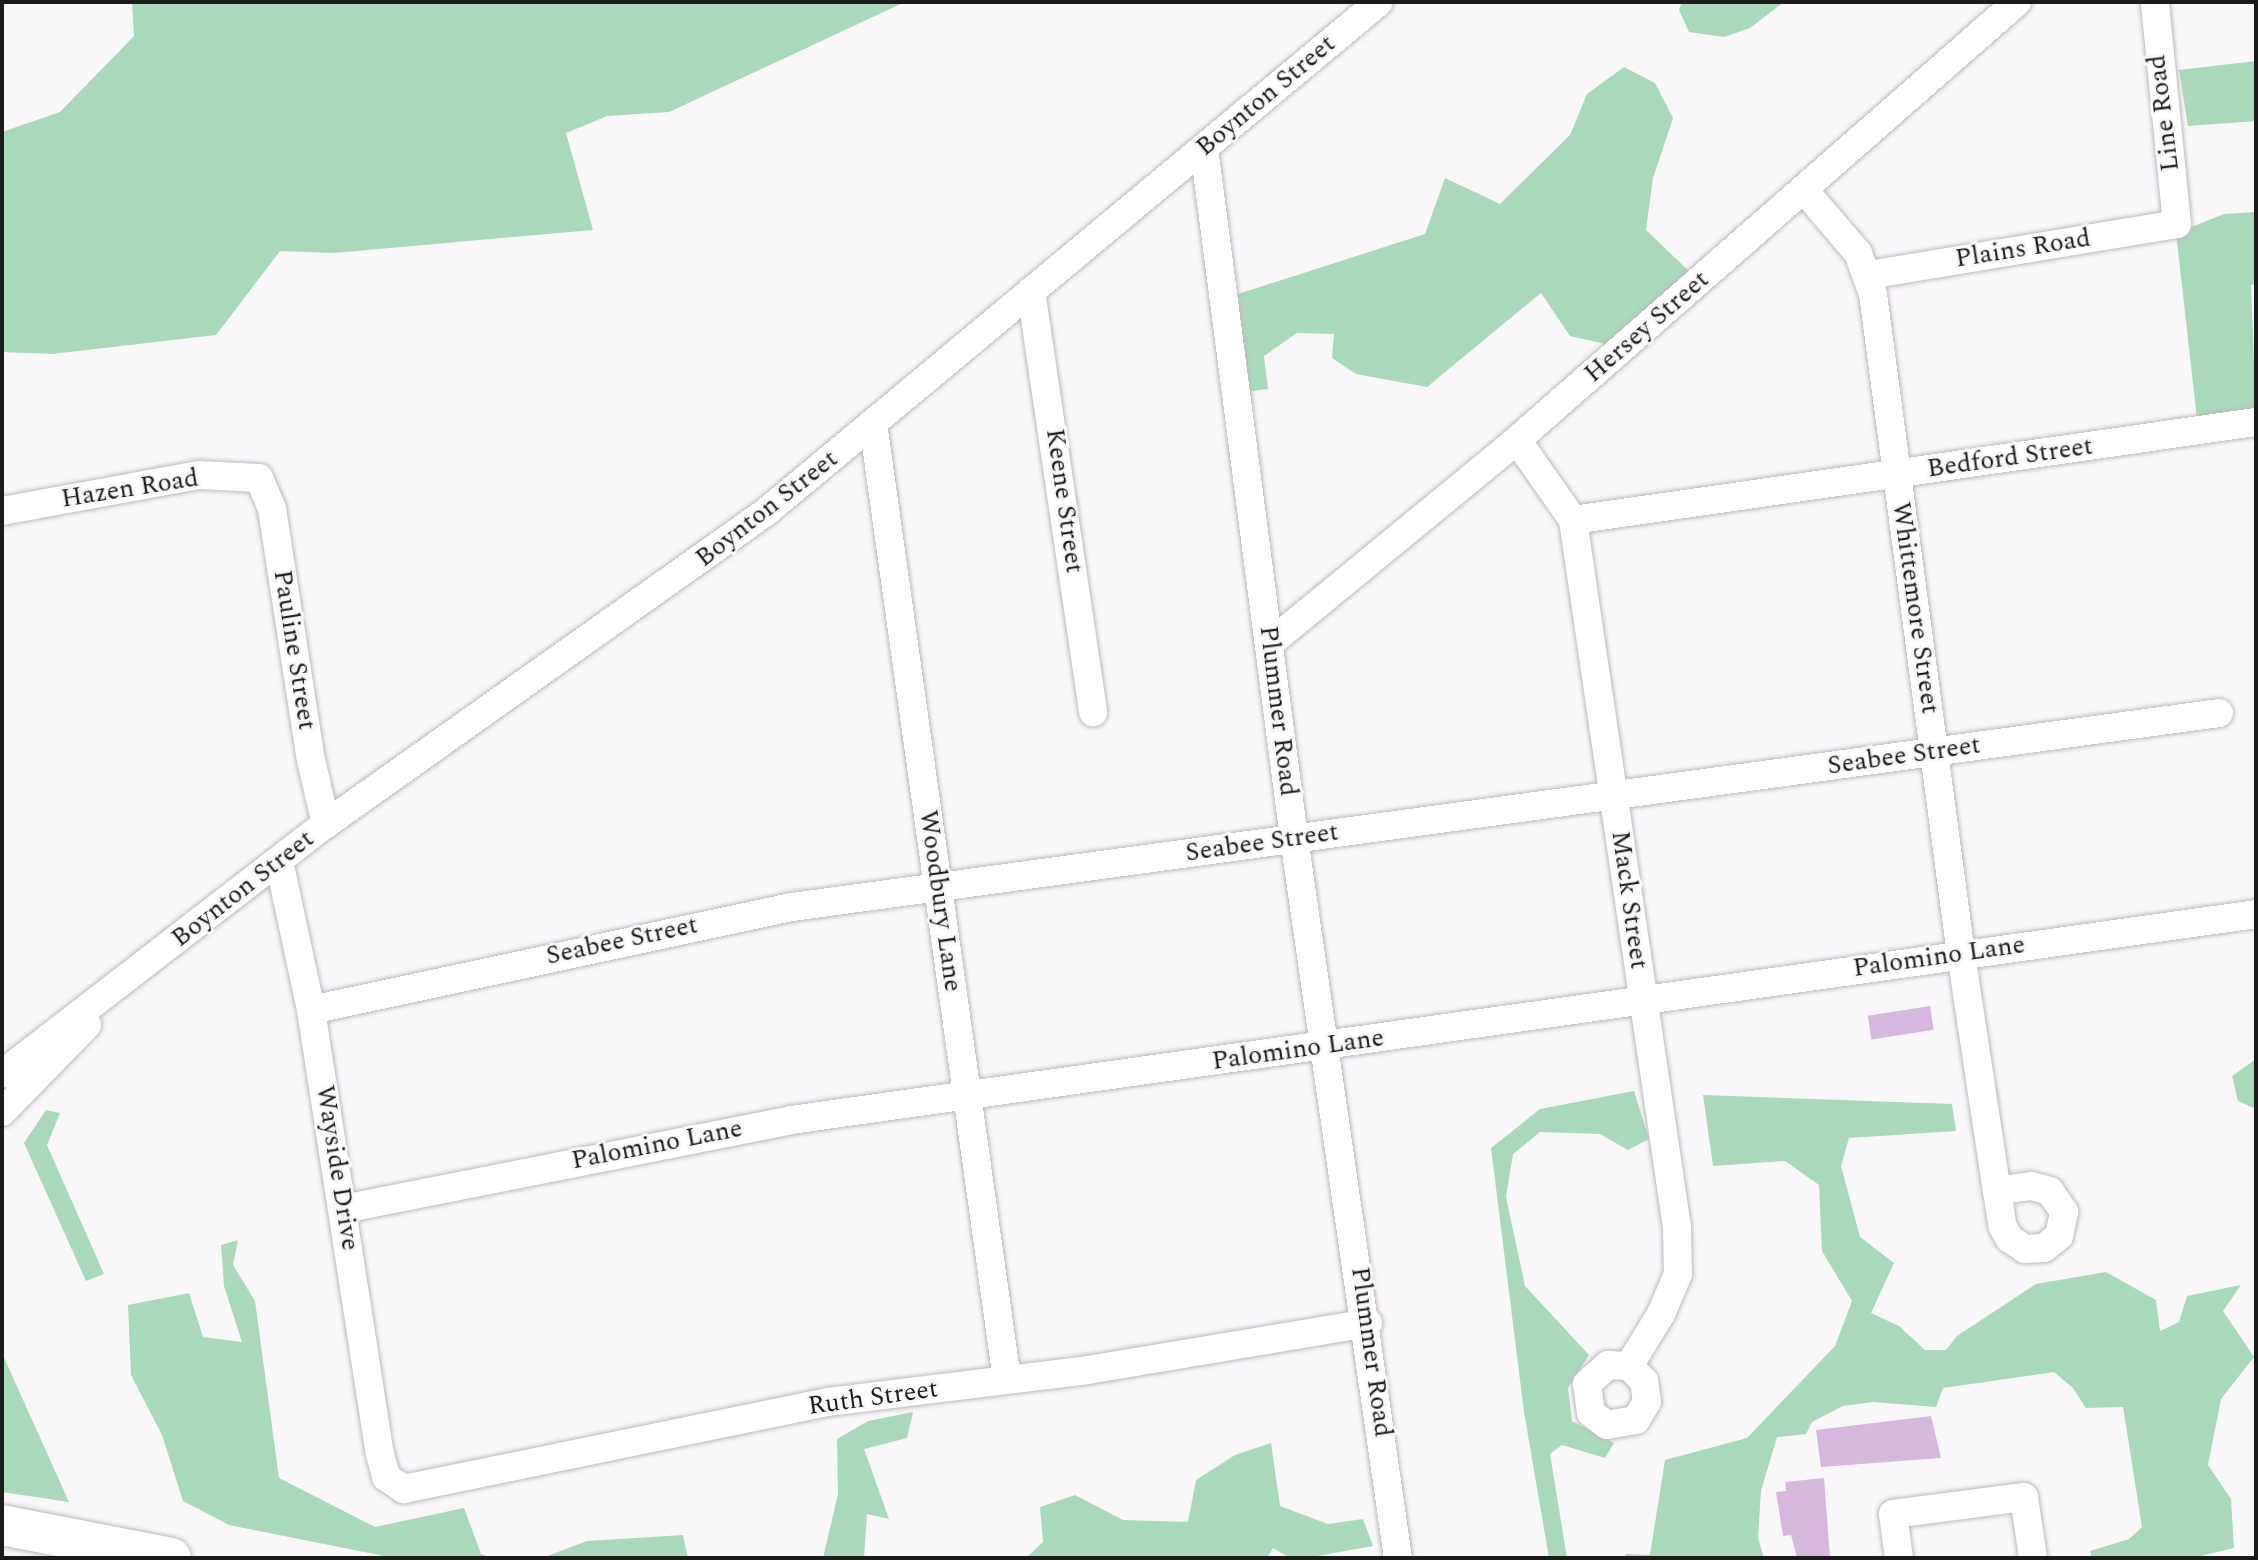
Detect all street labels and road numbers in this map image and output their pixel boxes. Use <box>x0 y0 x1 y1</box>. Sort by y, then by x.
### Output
street label: Boynton Street <box>1190 29 1342 163</box>
street label: Line Road <box>2141 53 2187 173</box>
street label: Plains Road <box>1953 223 2093 275</box>
street label: Hersey Street <box>1578 264 1716 390</box>
street label: Keene Street <box>1038 427 1090 575</box>
street label: Bedford Street <box>1925 431 2095 485</box>
street label: Boynton Street <box>690 444 844 574</box>
street label: Hazen Road <box>59 463 201 515</box>
street label: Whittemore Street <box>1885 500 1945 716</box>
street label: Pauline Street <box>266 568 322 732</box>
street label: Plummer Road <box>1252 624 1304 798</box>
street label: Seabee Street <box>1825 730 1983 782</box>
street label: Woodbury Lane <box>912 808 968 994</box>
street label: Seabee Street <box>1183 817 1341 869</box>
street label: Boynton Street <box>166 824 320 954</box>
street label: Mack Street <box>1604 829 1654 971</box>
street label: Seabee Street <box>543 910 701 972</box>
street label: Palomino Lane <box>1851 929 2027 985</box>
street label: Palomino Lane <box>1210 1022 1386 1078</box>
street label: Wayside Drive <box>309 1083 365 1253</box>
street label: Palomino Lane <box>569 1113 745 1177</box>
street label: Plummer Road <box>1344 1265 1398 1439</box>
street label: Ruth Street <box>806 1373 940 1423</box>

